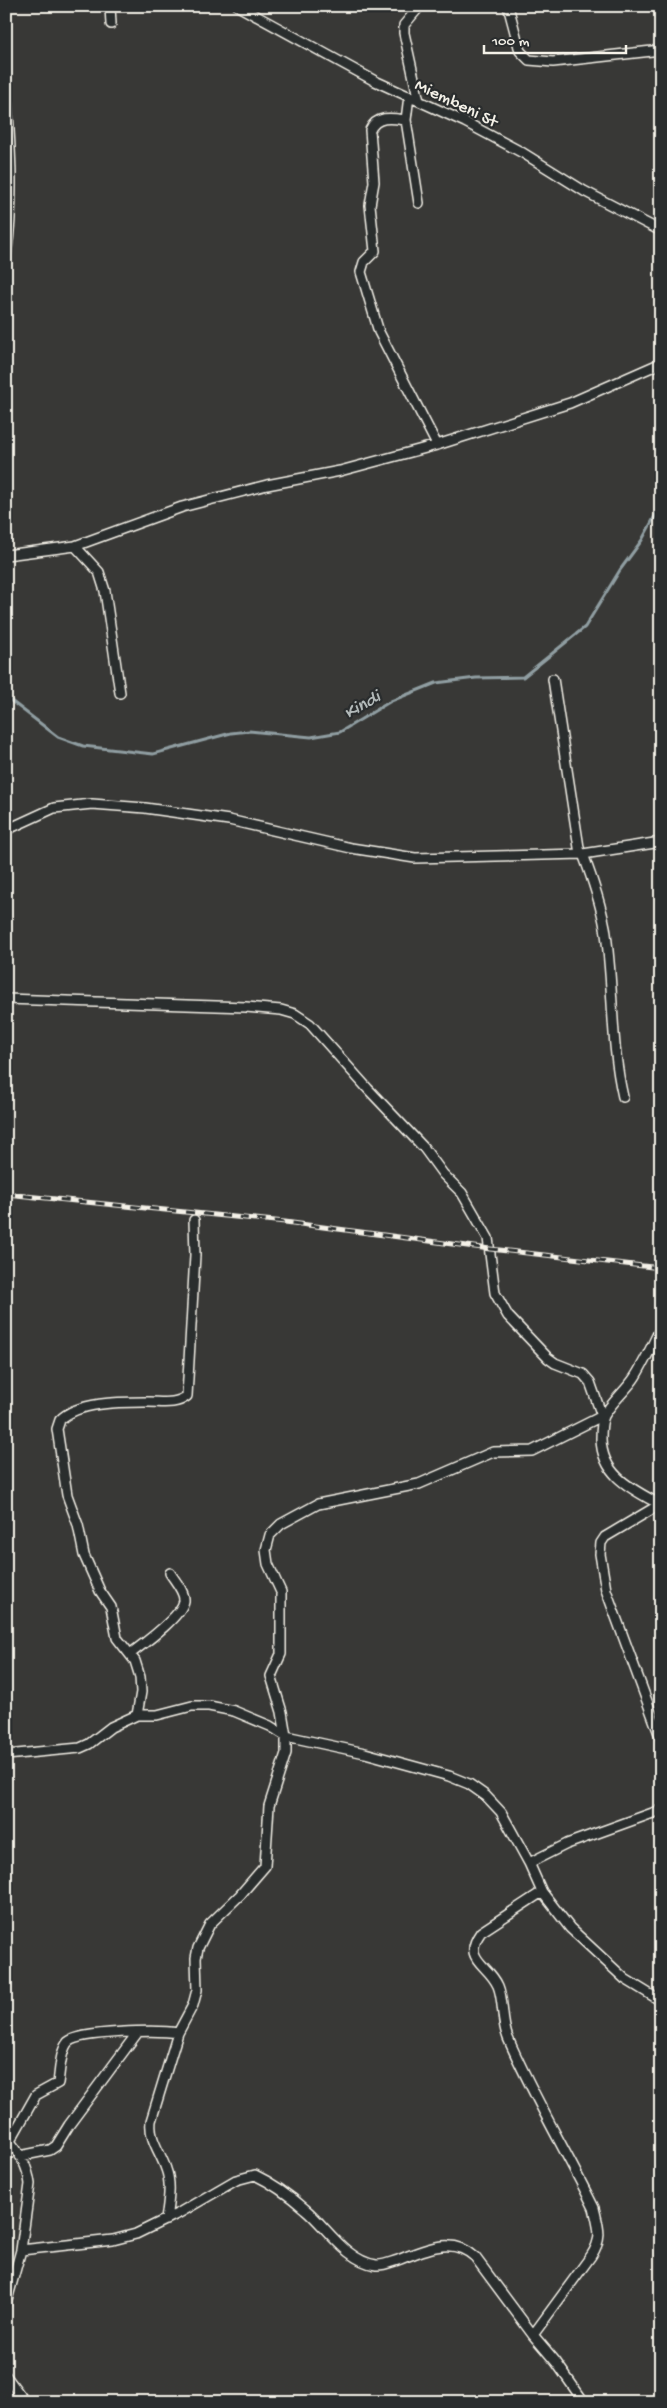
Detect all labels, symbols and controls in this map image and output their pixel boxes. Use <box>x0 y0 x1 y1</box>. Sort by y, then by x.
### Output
scale bar <box>484 22 627 54</box>
text: 100 m <box>491 33 530 51</box>
street label: Miembeni St <box>411 75 502 134</box>
water label: Kindi <box>340 685 387 726</box>

